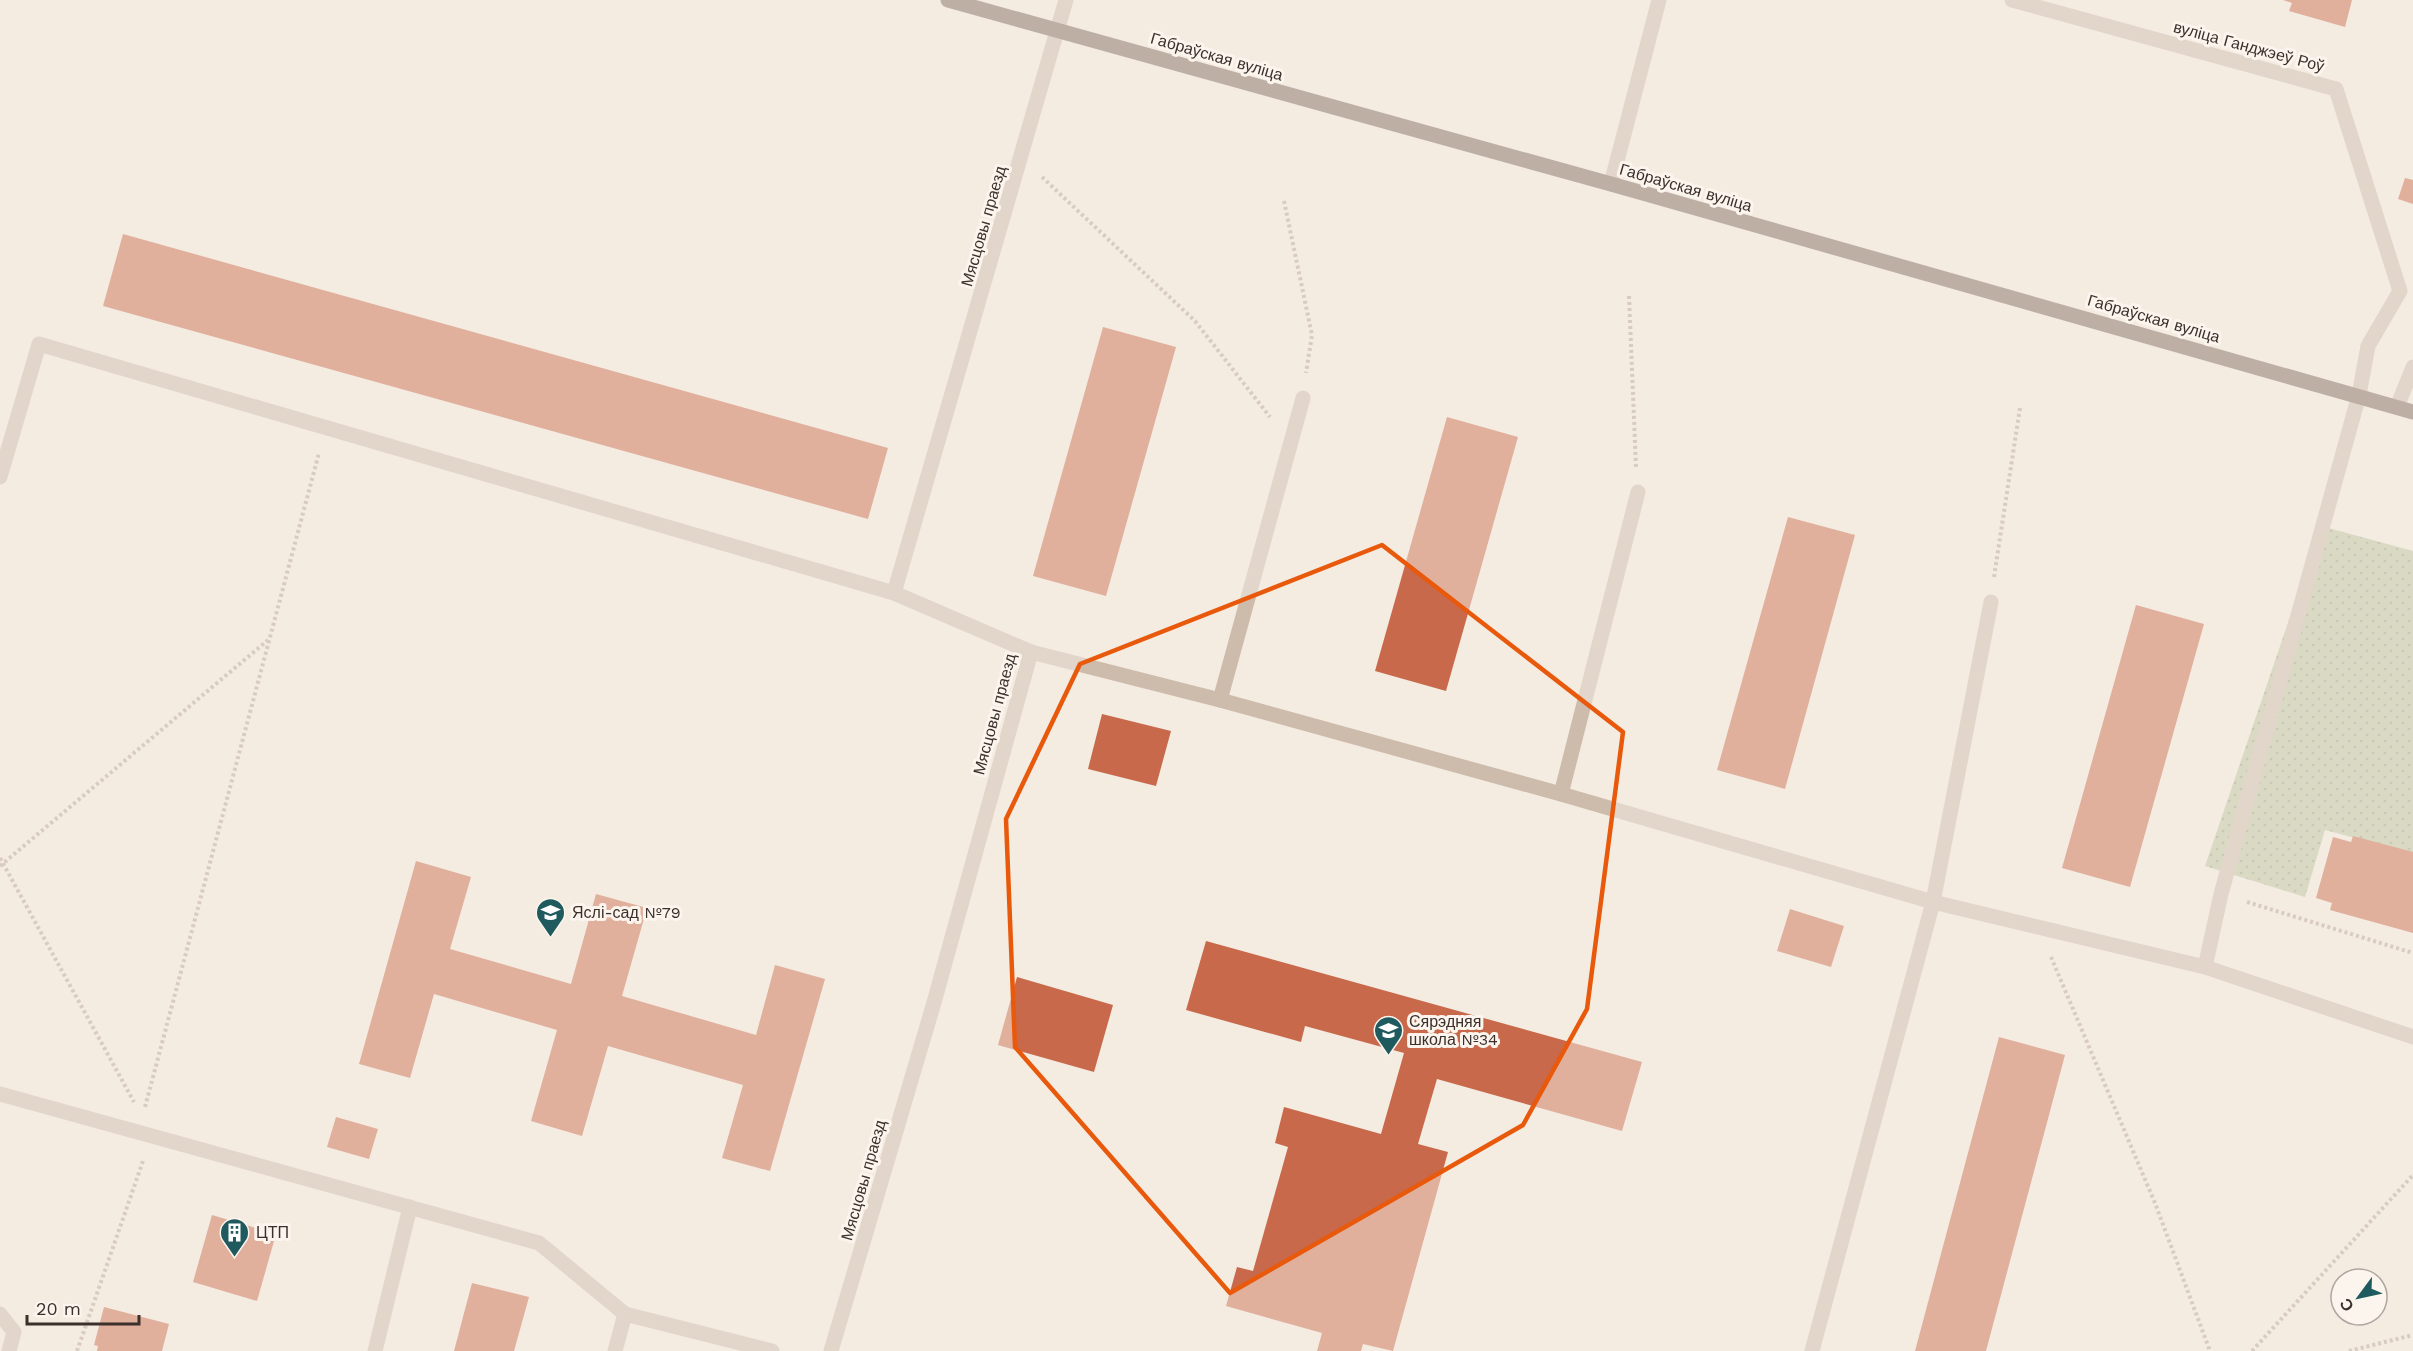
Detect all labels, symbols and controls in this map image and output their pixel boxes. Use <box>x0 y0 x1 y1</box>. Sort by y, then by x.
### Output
street label: вуліца Ганджэеў Роў <box>2171 17 2326 76</box>
street label: Габраўская вуліца <box>1149 29 1285 84</box>
street label: Габраўская вуліца <box>1618 160 1754 215</box>
street label: Мясцовы праезд <box>957 163 1010 289</box>
street label: Габраўская вуліца <box>2086 291 2222 346</box>
street label: Мясцовы праезд <box>969 651 1020 777</box>
school or university icon: Яслі-сад №79 <box>535 896 567 938</box>
place label: Яслі-сад №79 <box>572 903 681 922</box>
place label: Сярэдняя школа №34 <box>1409 1012 1498 1049</box>
school or university icon: Сярэдняя школа №34 <box>1372 1014 1404 1056</box>
street label: Мясцовы праезд <box>837 1117 890 1243</box>
building icon: ЦТП <box>219 1216 251 1258</box>
place label: ЦТП <box>256 1223 289 1242</box>
north arrow <box>2329 1267 2389 1327</box>
scale bar <box>27 1288 140 1326</box>
text: С <box>2335 1295 2358 1315</box>
text: 20 m <box>36 1298 81 1319</box>

